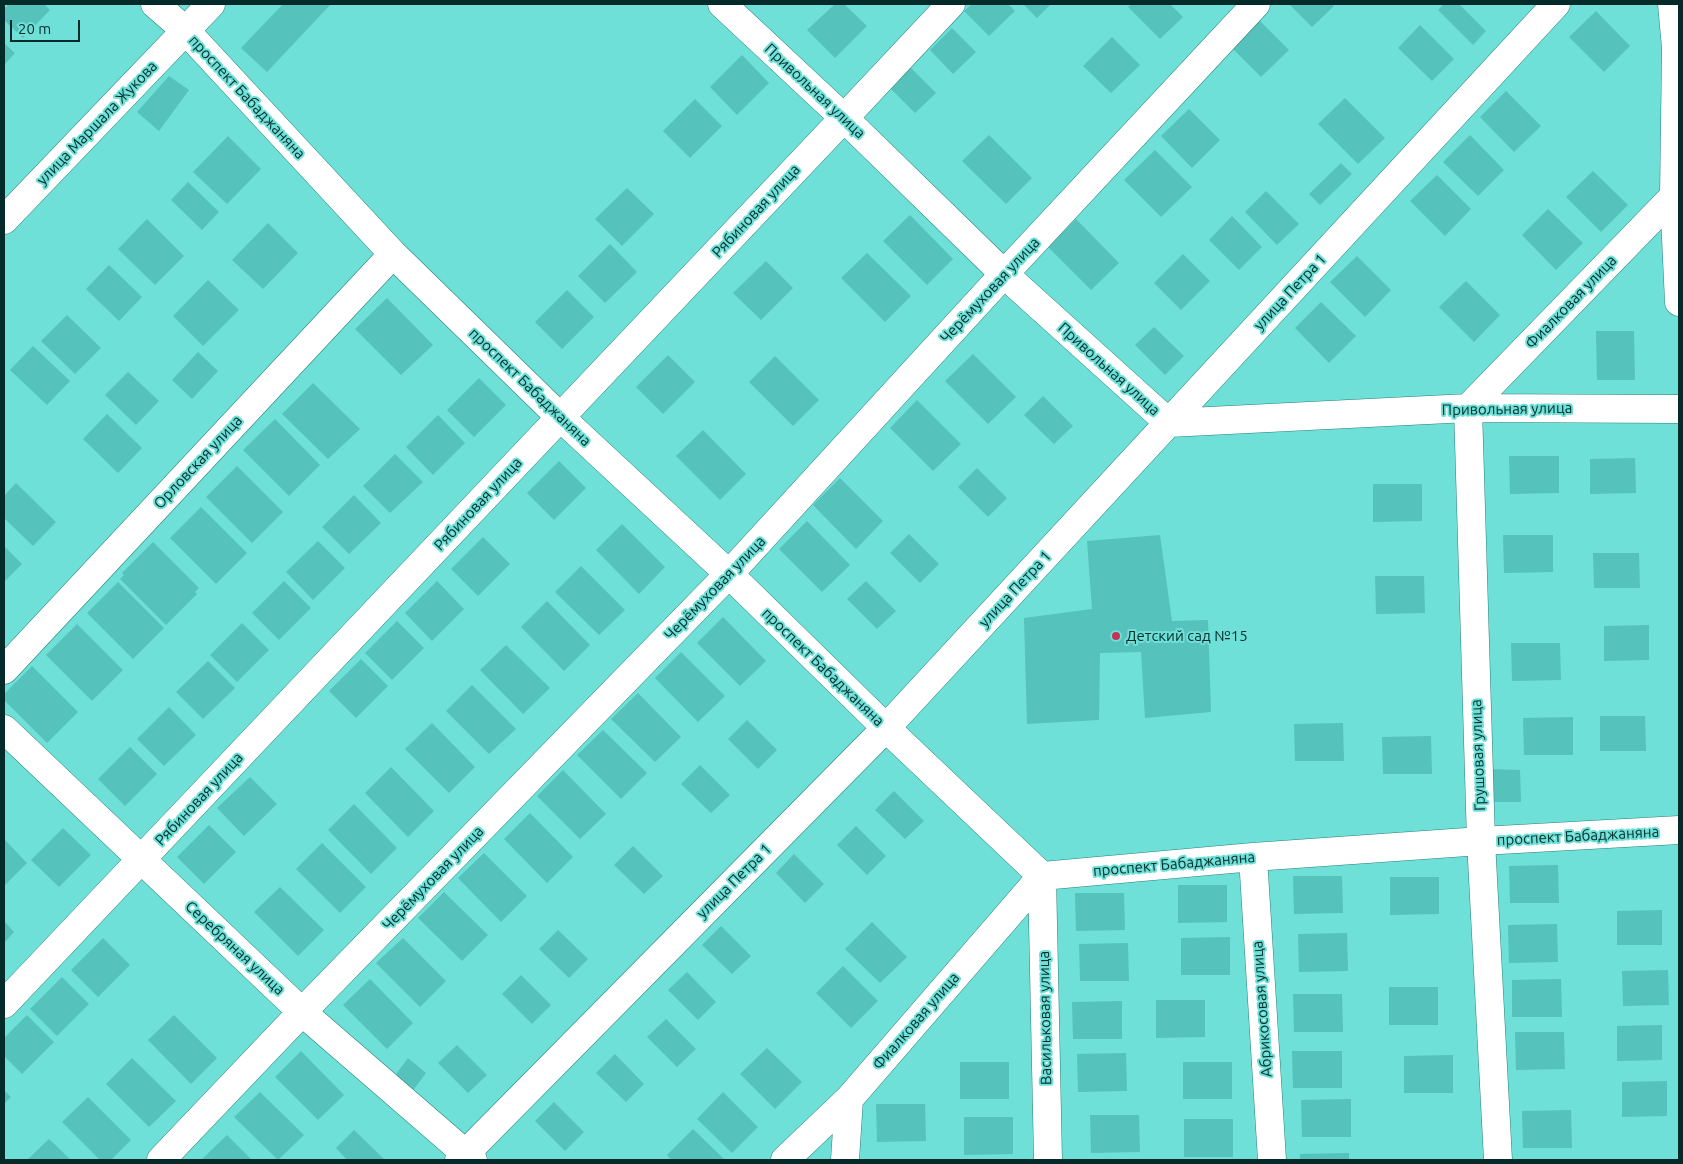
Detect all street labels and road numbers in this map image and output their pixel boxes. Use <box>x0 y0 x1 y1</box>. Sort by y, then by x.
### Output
street label: проспект Бабаджаняна <box>185 31 309 163</box>
street label: Привольная улица <box>761 40 869 142</box>
street label: улица Маршала Жукова <box>33 57 161 189</box>
street label: Рябиновая улица <box>708 161 804 261</box>
street label: Черёмуховая улица <box>936 234 1044 346</box>
street label: улица Петра 1 <box>1250 250 1330 334</box>
street label: Фиалковая улица <box>1522 251 1620 353</box>
street label: Привольная улица <box>1054 319 1164 419</box>
street label: проспект Бабаджаняна <box>465 324 595 450</box>
street label: Привольная улица <box>1442 399 1572 419</box>
street label: Орловская улица <box>150 412 246 512</box>
street label: Рябиновая улица <box>430 454 526 554</box>
street label: Черёмуховая улица <box>661 532 769 644</box>
street label: улица Петра 1 <box>975 547 1055 631</box>
street label: проспект Бабаджаняна <box>758 604 888 730</box>
street label: Грушовая улица <box>1467 699 1489 811</box>
street label: Рябиновая улица <box>151 749 247 849</box>
street label: Черёмуховая улица <box>379 822 487 934</box>
street label: проспект Бабаджаняна <box>1496 823 1660 849</box>
street label: улица Петра 1 <box>693 840 775 922</box>
street label: проспект Бабаджаняна <box>1092 848 1256 880</box>
street label: Серебряная улица <box>182 897 288 999</box>
street label: Абрикосовая улица <box>1248 940 1276 1078</box>
street label: Васильковая улица <box>1035 951 1055 1085</box>
street label: Фиалковая улица <box>869 969 963 1073</box>

